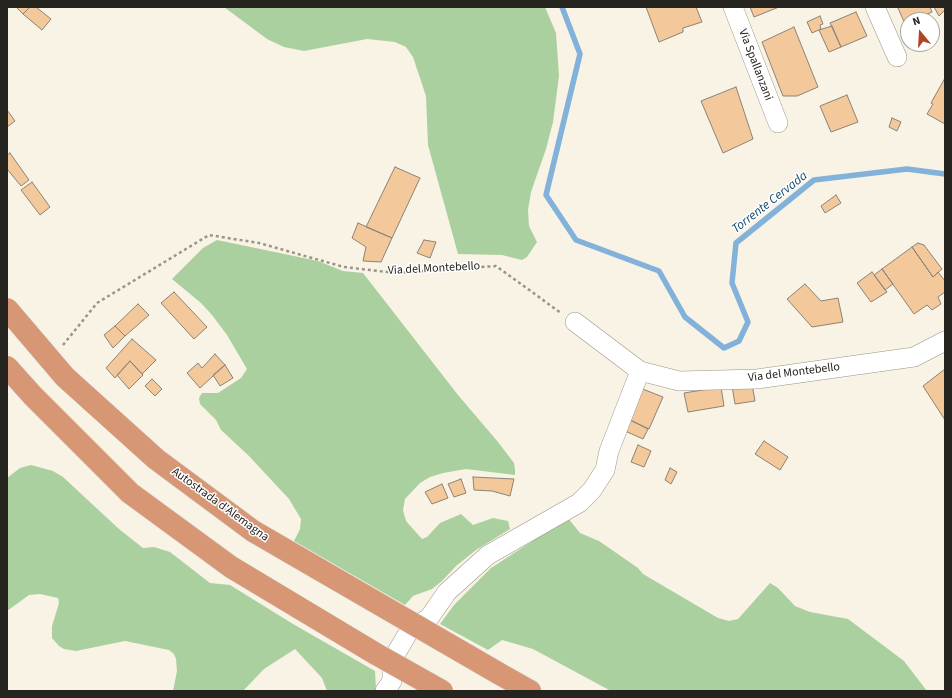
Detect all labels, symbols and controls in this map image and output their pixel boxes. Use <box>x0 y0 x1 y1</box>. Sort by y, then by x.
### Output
north arrow <box>900 12 940 52</box>
text: N <box>911 13 922 29</box>
street label: Via Spallanzani <box>735 27 775 103</box>
water label: Torrente Cervada <box>729 169 811 237</box>
street label: Via del Montebello <box>387 259 481 279</box>
street label: Via del Montebello <box>747 360 841 386</box>
street label: Autostrada d'Alemagna <box>169 465 271 545</box>

